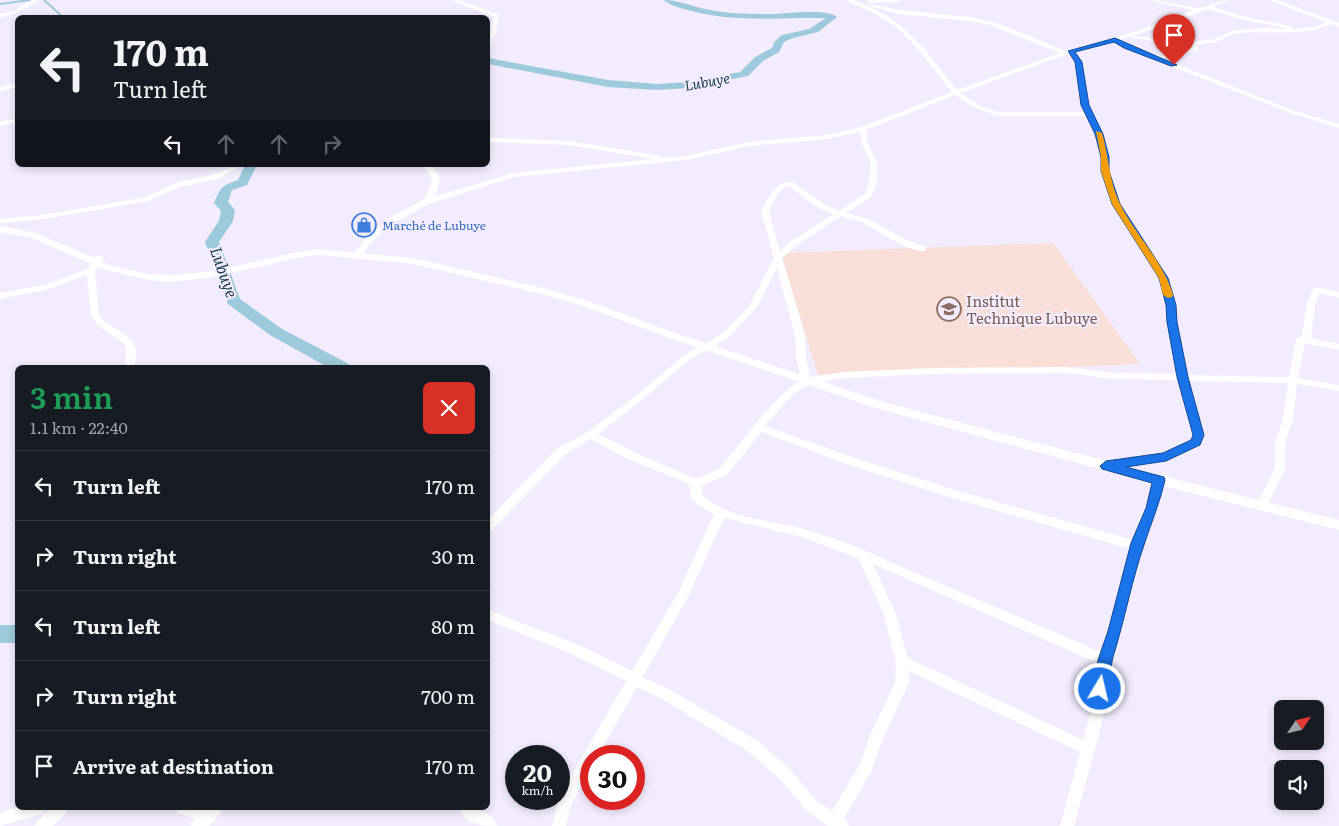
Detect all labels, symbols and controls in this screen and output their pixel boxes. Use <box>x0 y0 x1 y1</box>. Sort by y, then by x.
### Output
pin <box>1153 14 1195 65</box>
icon: arrive <box>1160 21 1188 49</box>
text: 170 m <box>113 25 209 77</box>
icon: left <box>30 35 95 100</box>
water label: Lubuye <box>683 67 732 95</box>
text: Turn left <box>113 72 207 105</box>
icon: left <box>159 130 187 158</box>
icon: ahead <box>212 130 240 158</box>
icon: ahead <box>265 130 293 158</box>
icon: right <box>318 130 346 158</box>
shop icon: Marché de Lubuye <box>351 212 377 238</box>
place label: Marché de Lubuye <box>382 216 486 234</box>
water label: Lubuye <box>205 243 245 301</box>
place label: Institut Technique Lubuye <box>966 289 1098 329</box>
school or university icon: Institut Technique Lubuye <box>936 296 962 322</box>
text: 3 min <box>30 374 113 418</box>
button: close <box>423 382 475 434</box>
text: 1.1 km · 22:40 <box>30 415 128 439</box>
icon: left <box>30 472 58 500</box>
text: Turn left <box>73 472 160 500</box>
text: 170 m <box>425 472 475 500</box>
icon: right <box>30 542 58 570</box>
text: Turn right <box>73 542 177 570</box>
text: 30 m <box>431 542 475 570</box>
icon: left <box>30 612 58 640</box>
text: Turn left <box>73 612 160 640</box>
text: 80 m <box>431 612 475 640</box>
position arrow <box>1073 662 1125 714</box>
icon: right <box>30 682 58 710</box>
text: Turn right <box>73 682 177 710</box>
text: 700 m <box>421 682 475 710</box>
north arrow <box>1274 700 1324 750</box>
map controls <box>1274 700 1324 810</box>
speed limit sign: 30 <box>580 745 645 810</box>
icon: arrive <box>30 752 58 780</box>
text: Arrive at destination <box>73 752 274 780</box>
text: 170 m <box>425 752 475 780</box>
text: 20 <box>523 753 552 790</box>
button: sound <box>1274 760 1324 810</box>
text: km/h <box>522 781 553 799</box>

